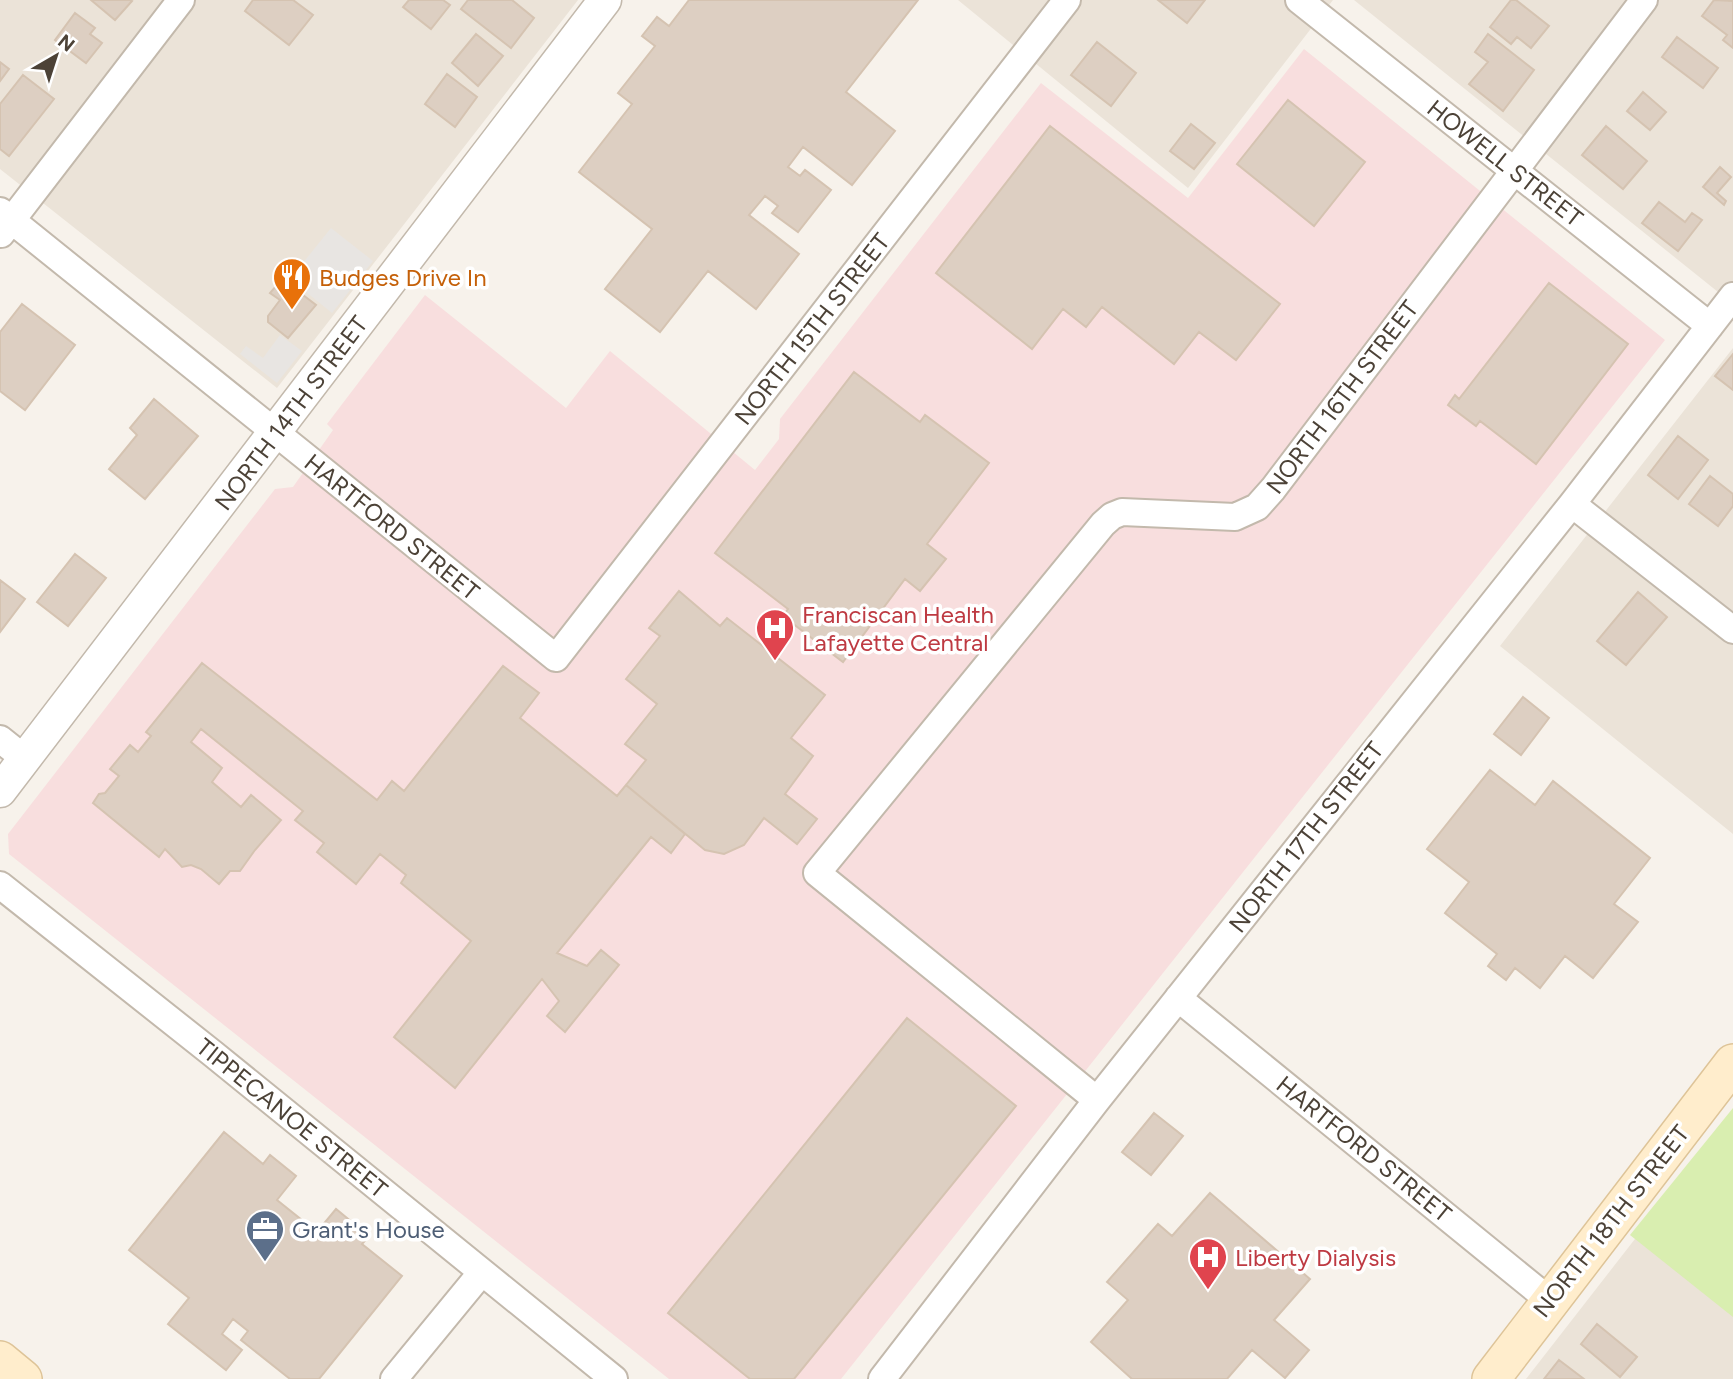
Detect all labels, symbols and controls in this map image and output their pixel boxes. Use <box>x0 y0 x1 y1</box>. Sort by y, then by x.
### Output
north arrow <box>21 21 91 91</box>
text: N <box>53 30 79 57</box>
street label: HOWELL STREET <box>1422 93 1588 233</box>
street label: NORTH 15TH STREET <box>728 228 896 430</box>
restaurant icon: Budges Drive In <box>271 256 313 311</box>
place label: Budges Drive In <box>319 263 487 292</box>
street label: NORTH 16TH STREET <box>1260 295 1424 499</box>
street label: NORTH 14TH STREET <box>208 310 374 516</box>
street label: HARTFORD STREET <box>299 448 485 606</box>
place label: Franciscan Health Lafayette Central <box>802 600 994 657</box>
hospital icon: Franciscan Health Lafayette Central <box>754 607 796 662</box>
street label: NORTH 17TH STREET <box>1223 736 1389 938</box>
street label: TIPPECANOE STREET <box>191 1032 393 1204</box>
street label: HARTFORD STREET <box>1271 1070 1457 1228</box>
street label: NORTH 18TH STREET <box>1527 1119 1695 1323</box>
office icon: Grant's House <box>244 1208 286 1263</box>
place label: Grant's House <box>292 1215 445 1244</box>
hospital icon: Liberty Dialysis <box>1187 1236 1229 1291</box>
place label: Liberty Dialysis <box>1235 1243 1396 1272</box>

